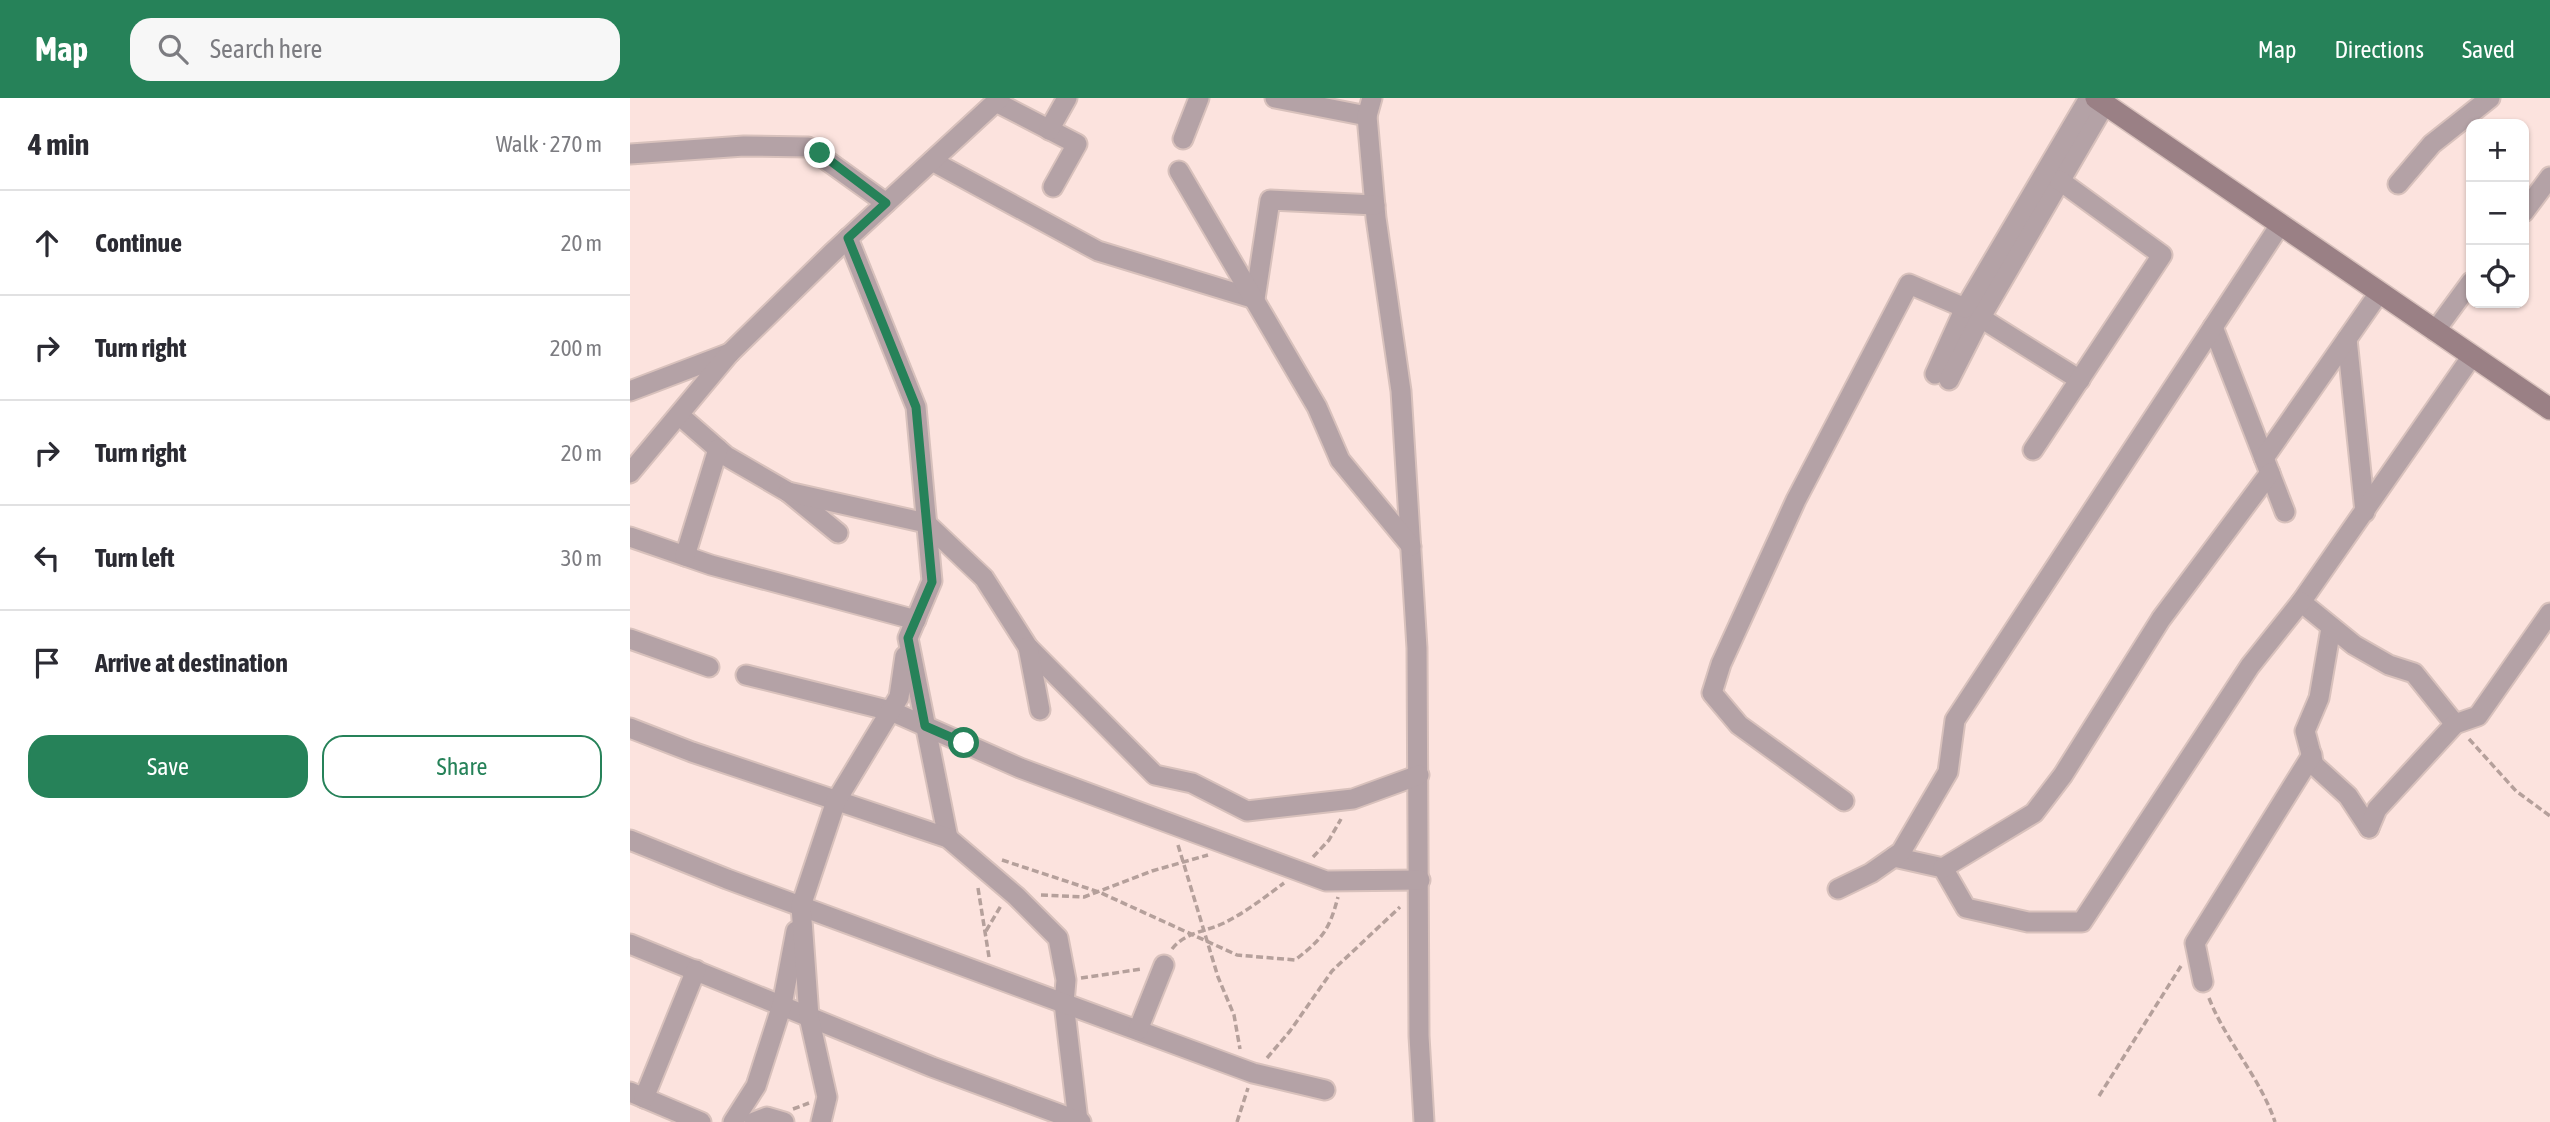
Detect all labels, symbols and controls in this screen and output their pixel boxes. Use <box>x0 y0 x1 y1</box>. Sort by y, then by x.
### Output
search box <box>130 18 620 81</box>
text: Map <box>35 30 88 68</box>
icon: search <box>154 30 192 68</box>
text: Search here <box>210 34 322 64</box>
text: Map <box>2258 36 2296 63</box>
text: Directions <box>2334 36 2424 63</box>
text: Saved <box>2462 36 2515 63</box>
map controls <box>2466 119 2529 308</box>
button: + <box>2466 119 2529 182</box>
text: 4 min <box>28 127 89 161</box>
text: Walk · 270 m <box>496 131 602 157</box>
route end <box>804 137 835 168</box>
button: − <box>2466 182 2529 245</box>
icon: ahead <box>28 224 66 262</box>
text: Continue <box>95 228 182 258</box>
text: 20 m <box>561 230 602 256</box>
button: locate <box>2466 245 2529 308</box>
icon: right <box>28 329 66 367</box>
text: Turn right <box>95 333 186 363</box>
text: 200 m <box>550 335 602 361</box>
icon: right <box>28 434 66 472</box>
text: Turn right <box>95 438 186 468</box>
text: 20 m <box>561 440 602 466</box>
icon: left <box>28 539 66 577</box>
text: Turn left <box>95 543 175 573</box>
text: 30 m <box>561 545 602 571</box>
icon: arrive <box>28 644 66 682</box>
text: Arrive at destination <box>95 648 288 678</box>
route start <box>948 727 979 758</box>
button: Save <box>28 735 308 798</box>
button: Share <box>322 735 602 798</box>

